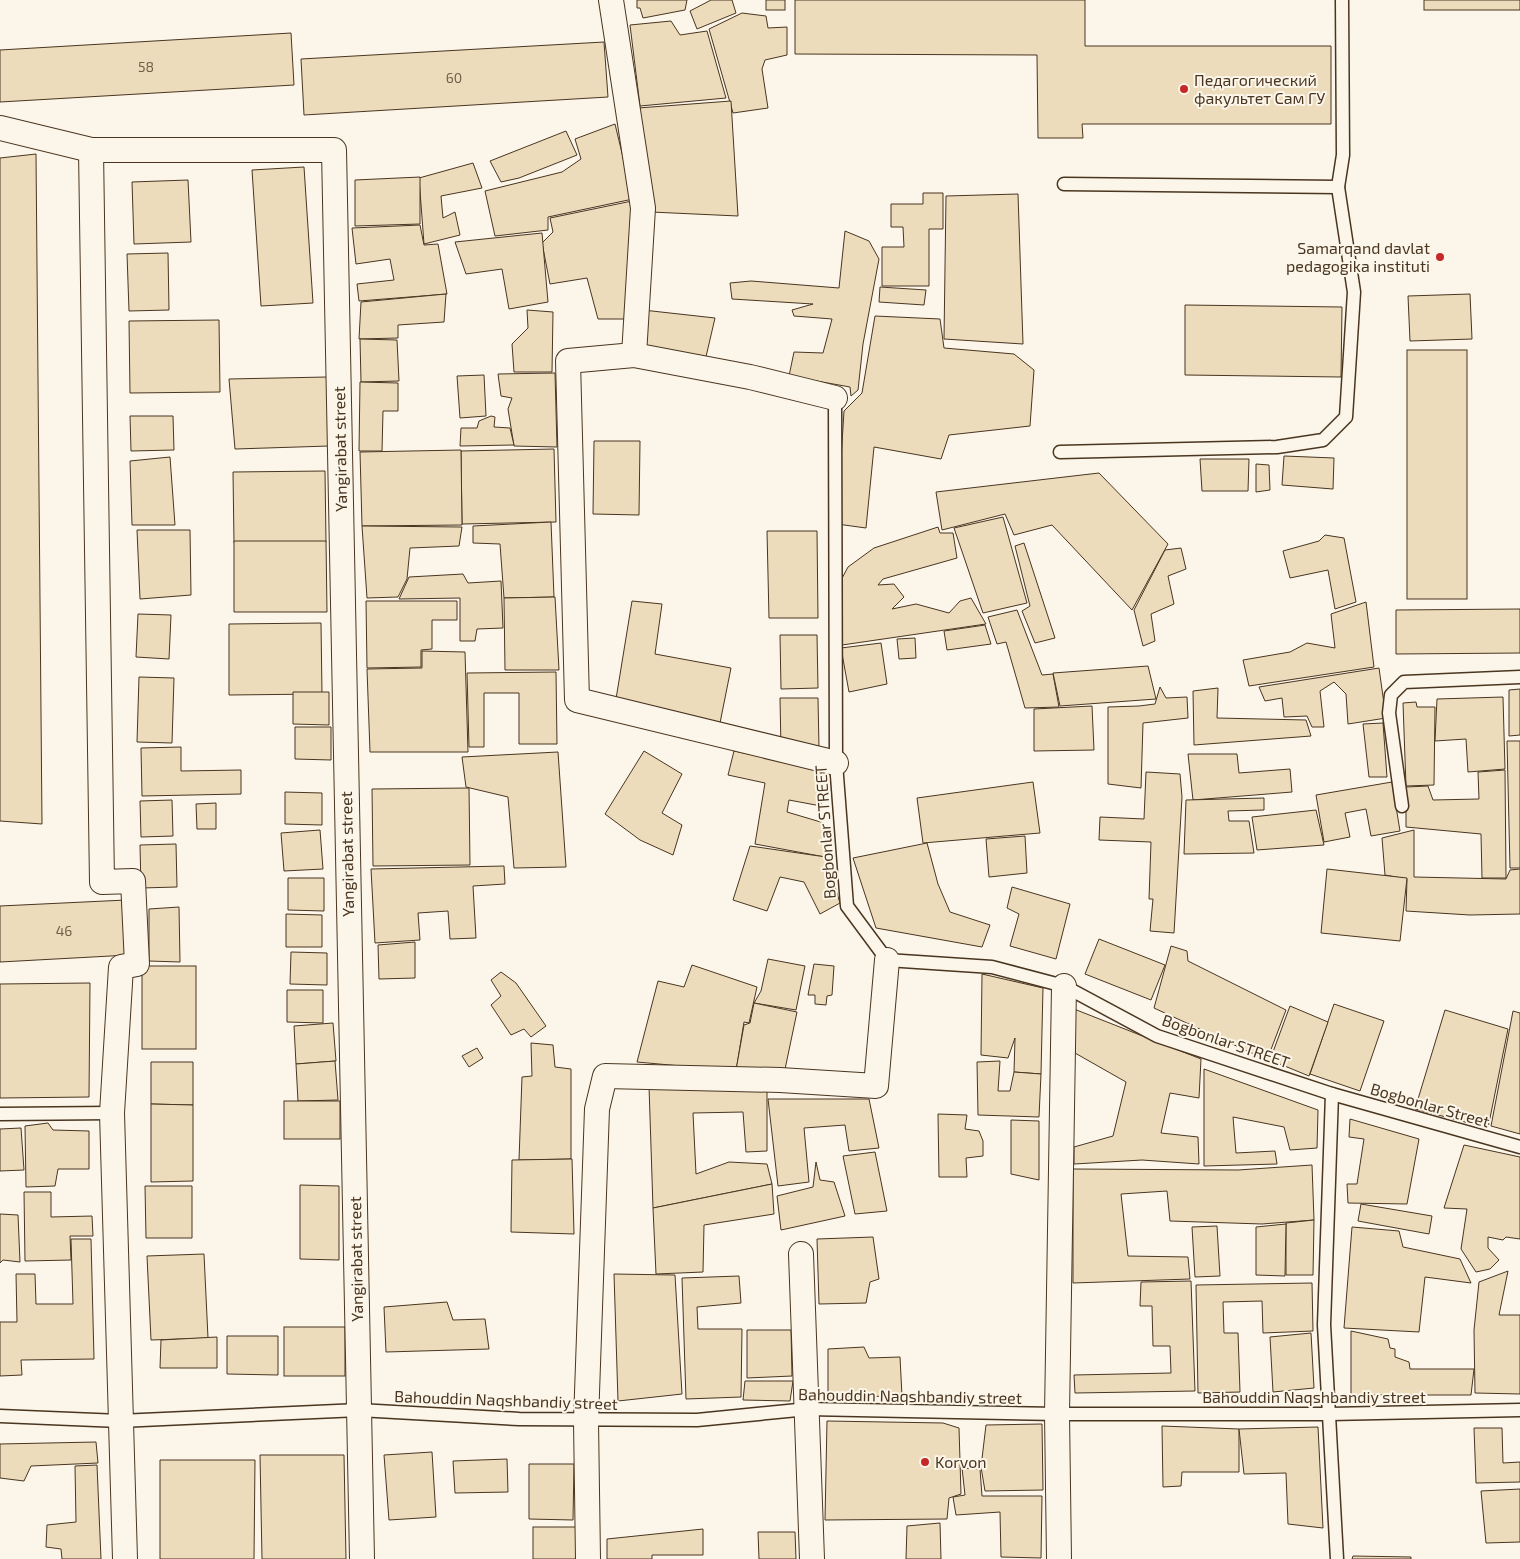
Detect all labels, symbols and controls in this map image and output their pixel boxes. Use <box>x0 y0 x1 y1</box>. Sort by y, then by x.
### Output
house number: 58 <box>138 58 154 75</box>
house number: 60 <box>446 69 462 86</box>
place label: Педагогический факультет Сам ГУ <box>1194 70 1325 108</box>
marker: Педагогический факультет Сам ГУ <box>1178 83 1190 95</box>
place label: Samarqand davlat pedagogika instituti <box>1286 238 1430 275</box>
marker: Samarqand davlat pedagogika instituti <box>1434 251 1446 263</box>
street label: Yangirabat street <box>329 386 350 512</box>
street label: Bogbonlar STREET <box>810 765 839 900</box>
street label: Yangirabat street <box>336 791 357 917</box>
house number: 46 <box>56 922 72 939</box>
street label: Bogbonlar STREET <box>1160 1010 1293 1071</box>
street label: Bogbonlar Street <box>1368 1078 1492 1131</box>
street label: Yangirabat street <box>345 1196 366 1322</box>
street label: Bahouddin Naqshbandiy street <box>798 1384 1022 1407</box>
street label: Bahouddin Naqshbandiy street <box>394 1386 618 1413</box>
street label: Bahouddin Naqshbandiy street <box>1202 1387 1426 1406</box>
place label: Korvon <box>935 1452 987 1471</box>
marker: Korvon <box>919 1456 931 1468</box>

